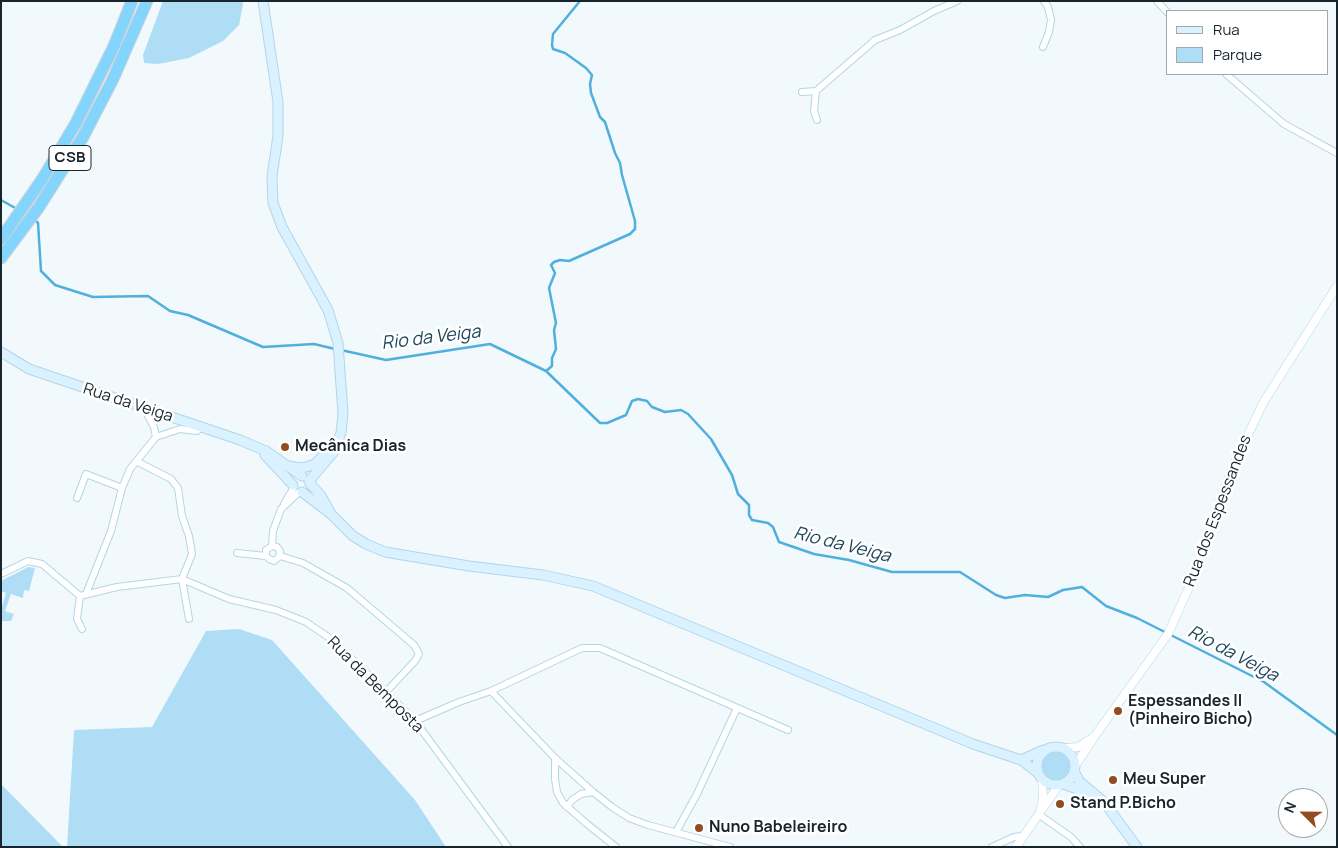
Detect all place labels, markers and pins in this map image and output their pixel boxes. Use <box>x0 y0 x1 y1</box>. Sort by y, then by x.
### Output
place label: Mecânica Dias <box>295 437 406 457</box>
marker: Mecânica Dias <box>279 441 291 453</box>
place label: Espessandes II (Pinheiro Bicho) <box>1128 692 1254 730</box>
marker: Espessandes II (Pinheiro Bicho) <box>1112 705 1124 717</box>
place label: Meu Super <box>1123 770 1206 790</box>
marker: Meu Super <box>1107 774 1119 786</box>
place label: Stand P.Bicho <box>1070 794 1176 814</box>
marker: Stand P.Bicho <box>1054 798 1066 810</box>
place label: Nuno Babeleireiro <box>709 818 847 838</box>
marker: Nuno Babeleireiro <box>693 822 705 834</box>

